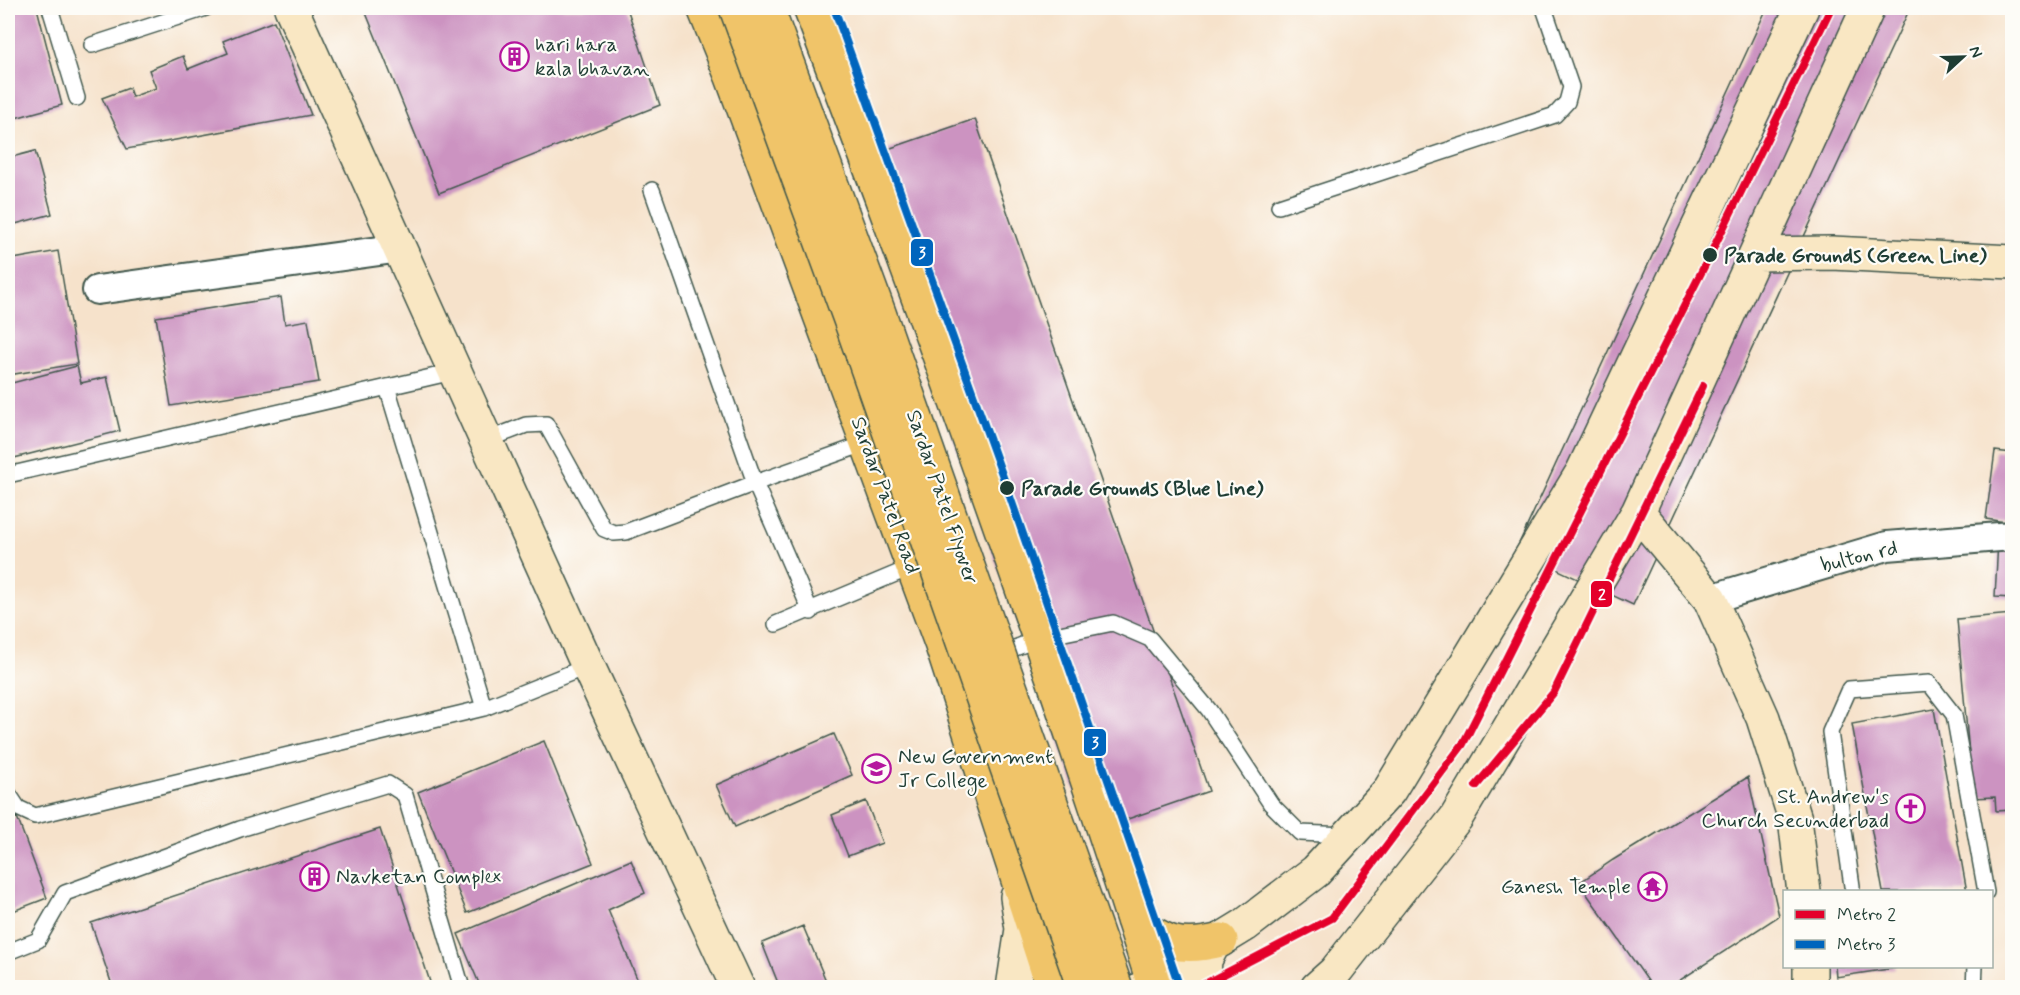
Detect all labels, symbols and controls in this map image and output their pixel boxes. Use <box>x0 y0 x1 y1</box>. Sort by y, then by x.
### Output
north arrow <box>1933 27 1993 87</box>
place label: hari hara kala bhavan <box>535 31 650 83</box>
building icon: hari hara kala bhavan <box>498 40 530 72</box>
text: N <box>1964 43 1987 61</box>
line badge: 3 <box>910 238 934 267</box>
place label: Parade Grounds (Green Line) <box>1724 242 1987 270</box>
text: 3 <box>918 243 926 264</box>
marker: Parade Grounds (Green Line) <box>1701 246 1719 264</box>
street label: Sardar Patel Flyover <box>899 406 985 588</box>
street label: Sardar Patel Road <box>844 413 926 578</box>
place label: Parade Grounds (Blue Line) <box>1021 475 1264 503</box>
marker: Parade Grounds (Blue Line) <box>998 479 1016 497</box>
street label: bulton rd <box>1818 534 1901 580</box>
line badge: 2 <box>1590 580 1613 608</box>
text: 2 <box>1598 585 1606 606</box>
line badge: 3 <box>1083 728 1107 757</box>
text: 3 <box>1091 733 1099 754</box>
place label: New Government Jr College <box>898 743 1053 796</box>
school or university icon: New Government Jr College <box>861 752 893 784</box>
place label: St. Andrew's Church Secunderbad <box>1701 783 1889 835</box>
church icon: St. Andrew's Church Secunderbad <box>1894 792 1926 824</box>
building icon: Navketan Complex <box>299 860 331 892</box>
place label: Navketan Complex <box>336 863 501 891</box>
temple icon: Ganesh Temple <box>1636 870 1668 902</box>
place label: Ganesh Temple <box>1501 873 1631 901</box>
legend <box>1783 890 1993 968</box>
text: Metro 2 <box>1837 903 1896 927</box>
text: Metro 3 <box>1837 933 1895 957</box>

